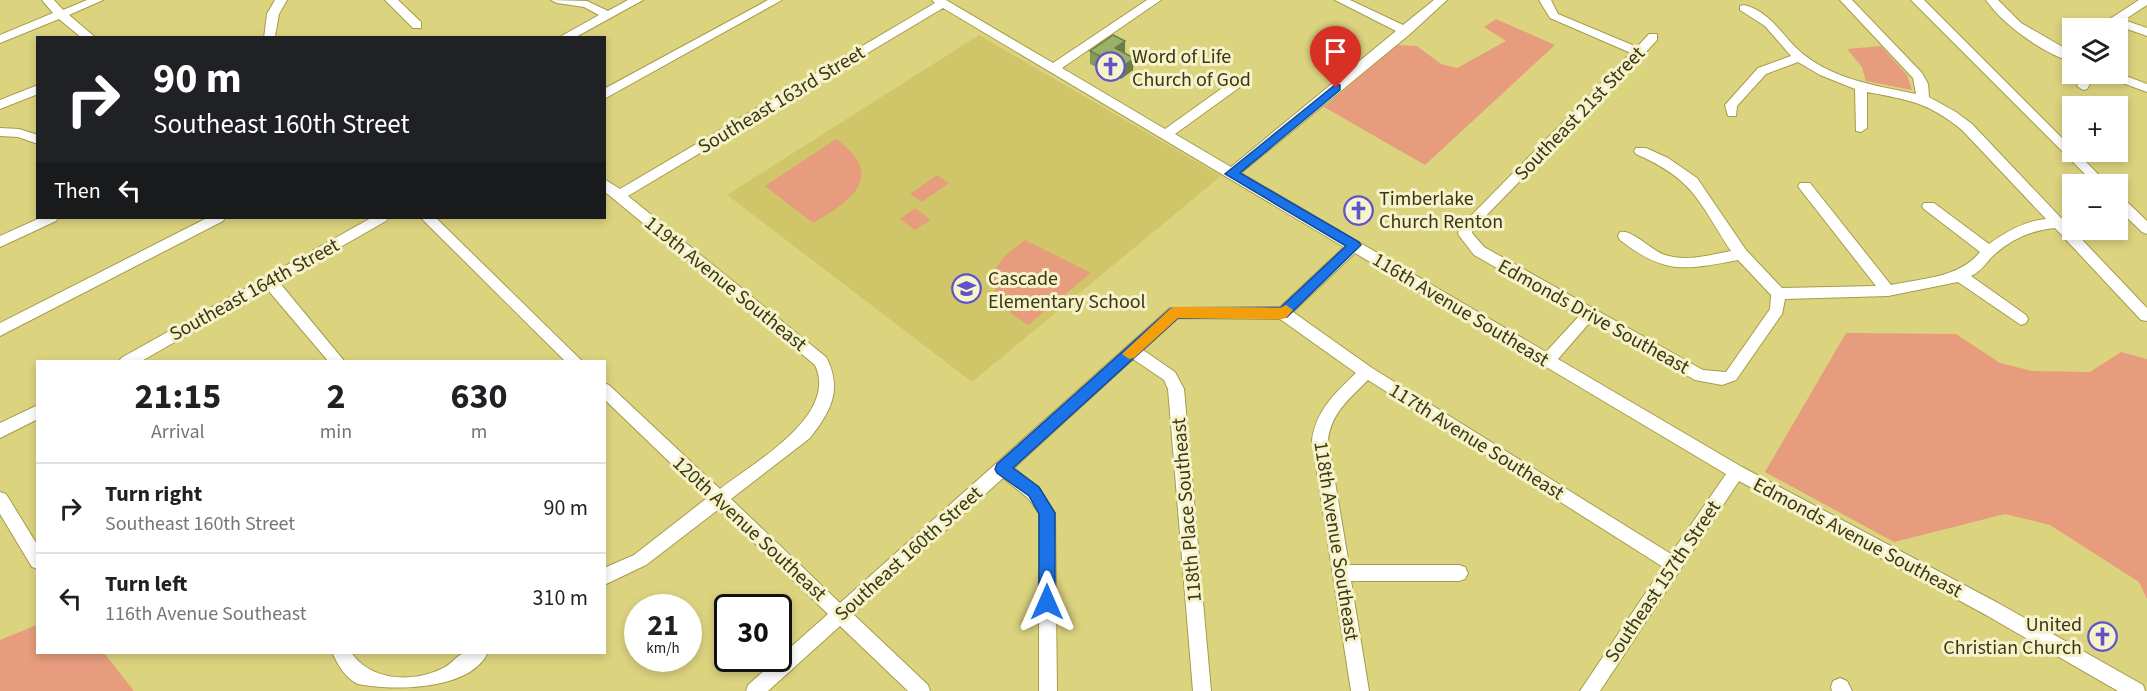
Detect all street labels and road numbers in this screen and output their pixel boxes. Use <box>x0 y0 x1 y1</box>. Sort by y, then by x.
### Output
street label: Southeast 163rd Street <box>693 39 870 161</box>
street label: Southeast 21st Street <box>1508 40 1652 187</box>
street label: 119th Avenue Southeast <box>638 209 813 358</box>
street label: Southeast 164th Street <box>165 231 345 348</box>
street label: 116th Avenue Southeast <box>1367 246 1554 374</box>
street label: Edmonds Drive Southeast <box>1493 252 1695 381</box>
street label: 117th Avenue Southeast <box>1384 377 1570 507</box>
street label: 118th Place Southeast <box>1165 416 1209 603</box>
street label: 118th Avenue Southeast <box>1306 439 1366 643</box>
street label: 120th Avenue Southeast <box>666 450 833 608</box>
street label: Edmonds Avenue Southeast <box>1748 471 1967 605</box>
street label: Southeast 160th Street <box>829 480 989 628</box>
street label: Southeast 157th Street <box>1598 495 1728 668</box>

